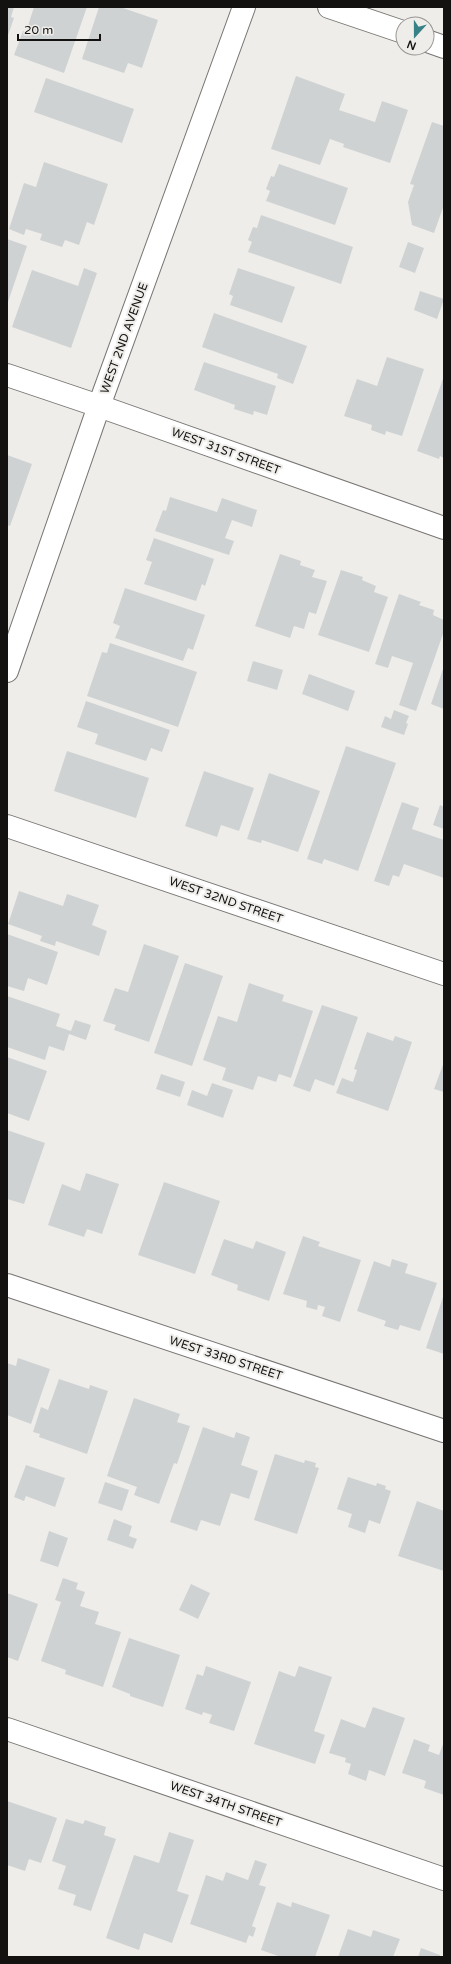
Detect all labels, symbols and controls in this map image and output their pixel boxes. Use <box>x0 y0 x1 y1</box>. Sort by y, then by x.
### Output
scale bar <box>18 16 100 42</box>
north arrow <box>395 16 435 56</box>
text: 20 m <box>24 23 53 37</box>
text: N <box>405 37 418 53</box>
street label: WEST 2ND AVENUE <box>97 280 151 395</box>
street label: WEST 31ST STREET <box>170 425 283 477</box>
street label: WEST 32ND STREET <box>167 874 285 926</box>
street label: WEST 33RD STREET <box>168 1333 285 1383</box>
street label: WEST 34TH STREET <box>168 1778 284 1830</box>

